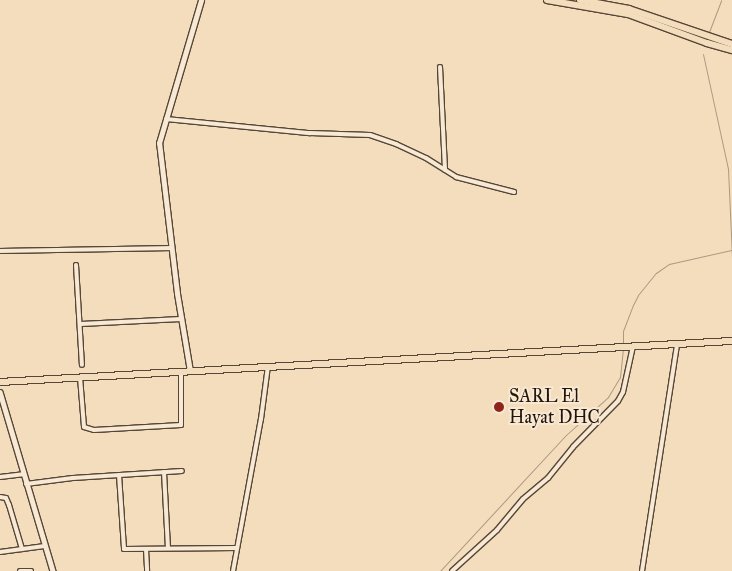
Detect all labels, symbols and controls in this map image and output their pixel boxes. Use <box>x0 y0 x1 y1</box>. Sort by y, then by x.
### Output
place label: SARL El Hayat DHC <box>509 386 600 428</box>
marker: SARL El Hayat DHC <box>493 401 505 413</box>

